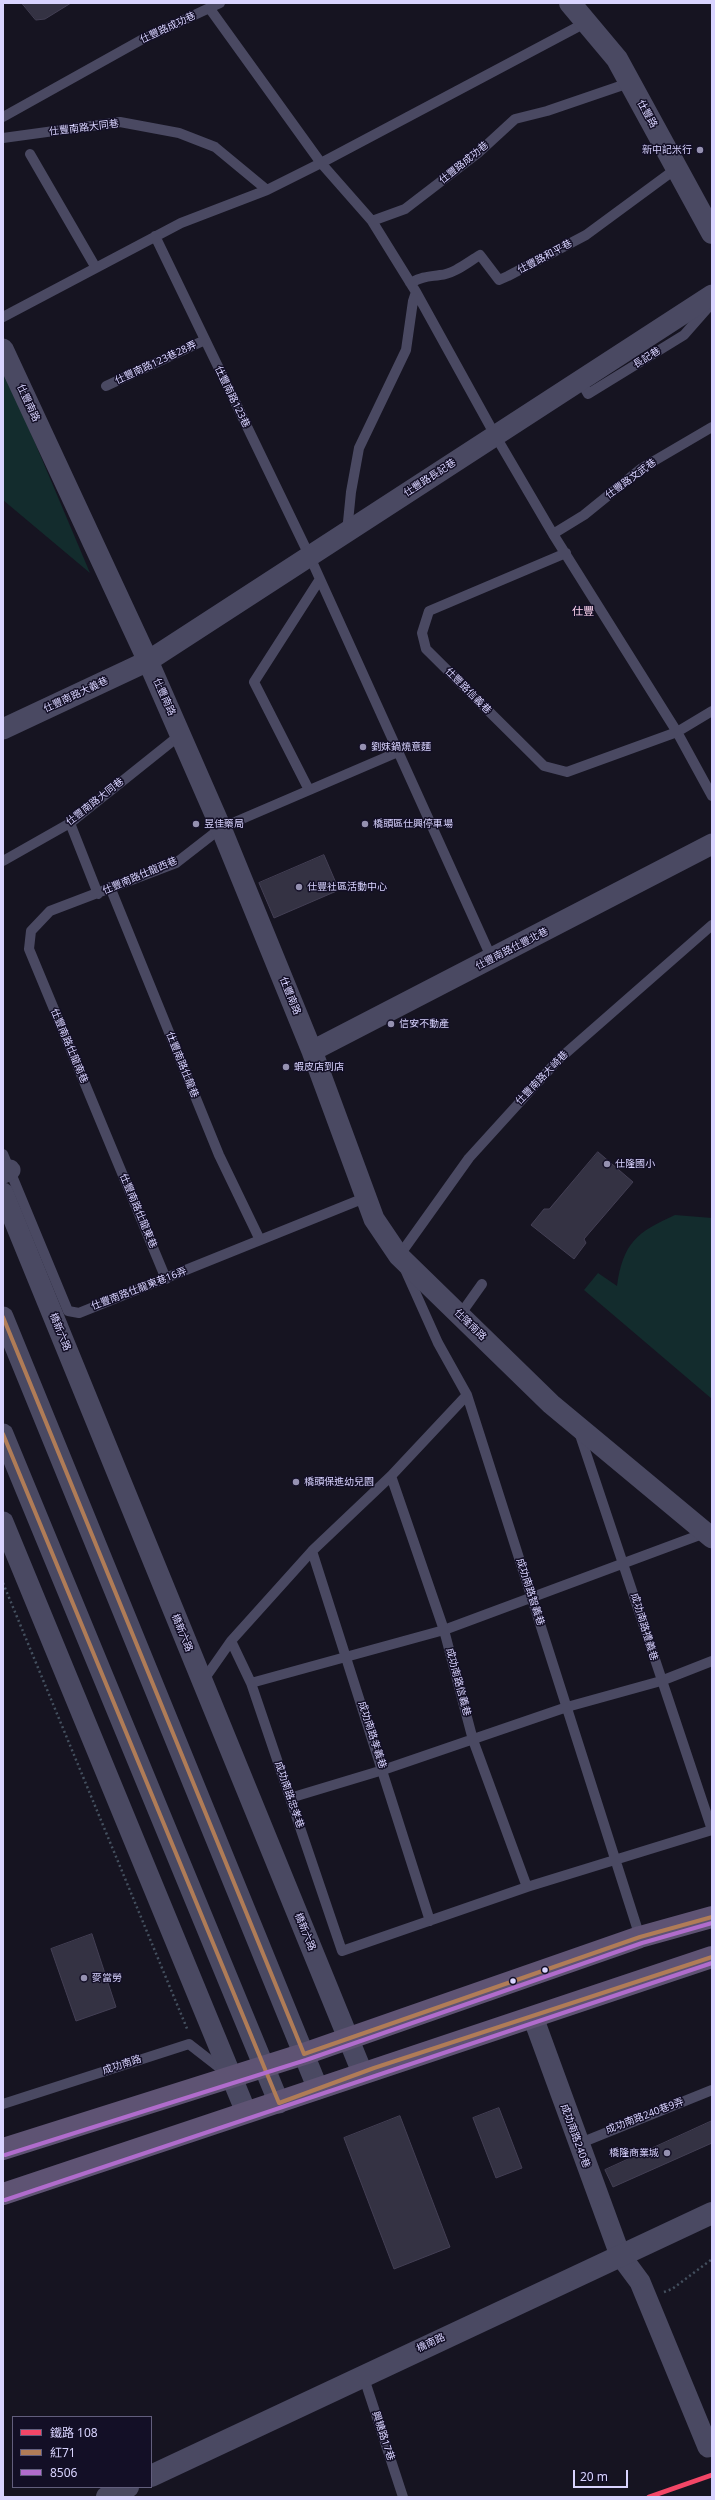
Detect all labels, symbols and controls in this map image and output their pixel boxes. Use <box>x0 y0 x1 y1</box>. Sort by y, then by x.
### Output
street label: 仕豐路成功巷 <box>138 10 198 46</box>
street label: 仕豐路 <box>634 98 660 130</box>
street label: 仕豐南路大同巷 <box>49 118 119 138</box>
street label: 仕豐路成功巷 <box>437 139 491 187</box>
place label: 新中記米行 <box>642 144 692 156</box>
marker: 新中記米行 <box>695 145 705 155</box>
street label: 仕豐路和平巷 <box>516 238 574 276</box>
street label: 仕豐南路123巷28弄 <box>113 339 199 387</box>
street label: 長記巷 <box>631 345 663 371</box>
street label: 仕豐南路123巷 <box>212 364 252 430</box>
street label: 仕豐南路 <box>14 382 42 424</box>
street label: 仕豐路長記巷 <box>402 457 458 499</box>
street label: 仕豐路文武巷 <box>603 457 659 501</box>
district label: 仕豐 <box>572 605 594 619</box>
street label: 仕豐路信義巷 <box>443 666 493 716</box>
street label: 仕豐南路大義巷 <box>42 675 110 715</box>
street label: 仕豐南路 <box>150 676 178 718</box>
place label: 劉妹鍋燒意麵 <box>371 741 431 753</box>
marker: 劉妹鍋燒意麵 <box>358 742 368 752</box>
street label: 仕豐南路大同巷 <box>64 776 126 828</box>
place label: 昱佳藥局 <box>204 818 244 830</box>
place label: 橋頭區仕興停車場 <box>373 818 453 830</box>
marker: 昱佳藥局 <box>191 819 201 829</box>
marker: 橋頭區仕興停車場 <box>360 819 370 829</box>
street label: 仕豐南路仕龍西巷 <box>101 855 179 897</box>
place label: 仕豐社區活動中心 <box>307 881 387 893</box>
marker: 仕豐社區活動中心 <box>294 882 304 892</box>
street label: 仕豐南路仕豐北巷 <box>474 925 550 973</box>
street label: 仕豐南路 <box>277 975 303 1017</box>
street label: 仕豐南路仕龍南巷 <box>48 1007 90 1085</box>
place label: 信安不動產 <box>399 1018 449 1030</box>
marker: 信安不動產 <box>386 1019 396 1029</box>
street label: 仕豐南路仕龍巷 <box>163 1030 201 1100</box>
street label: 仕豐南路大崎巷 <box>513 1049 571 1107</box>
place label: 蝦皮店到店 <box>294 1061 344 1073</box>
marker: 蝦皮店到店 <box>281 1062 291 1072</box>
place label: 仕隆國小 <box>615 1158 655 1170</box>
marker: 仕隆國小 <box>602 1159 612 1169</box>
street label: 仕豐南路仕龍東巷 <box>117 1172 159 1250</box>
street label: 仕豐南路仕龍東巷16弄 <box>89 1265 189 1313</box>
street label: 仕隆南路 <box>451 1307 489 1343</box>
street label: 橋新六路 <box>47 1311 73 1353</box>
place label: 橋頭保進幼兒園 <box>304 1476 374 1488</box>
marker: 橋頭保進幼兒園 <box>291 1477 301 1487</box>
street label: 成功南路智義巷 <box>513 1557 547 1627</box>
street label: 成功南路禮義巷 <box>628 1592 660 1662</box>
street label: 橋新六路 <box>169 1612 195 1654</box>
street label: 成功南路信義巷 <box>443 1647 473 1717</box>
street label: 成功南路孝義巷 <box>355 1700 389 1770</box>
street label: 成功南路忠孝巷 <box>272 1760 306 1830</box>
street label: 橋新六路 <box>292 1911 318 1953</box>
unlabelled marker <box>540 1965 550 1975</box>
place label: 麥當勞 <box>92 1972 122 1984</box>
marker: 麥當勞 <box>79 1973 89 1983</box>
unlabelled marker <box>508 1976 518 1986</box>
street label: 成功南路 <box>101 2053 143 2077</box>
street label: 成功南路240巷9弄 <box>604 2096 686 2136</box>
street label: 成功南路240巷 <box>558 2102 592 2170</box>
place label: 橋隆商業城 <box>609 2147 659 2159</box>
marker: 橋隆商業城 <box>662 2148 672 2158</box>
street label: 橋南路 <box>415 2331 447 2355</box>
street label: 興糖路17巷 <box>369 2410 397 2462</box>
legend <box>12 2416 152 2488</box>
text: 鐵路 108 <box>50 2424 98 2441</box>
text: 紅71 <box>50 2444 76 2461</box>
scale bar <box>575 2462 630 2488</box>
text: 8506 <box>50 2464 77 2481</box>
text: 20 m <box>580 2468 608 2485</box>

